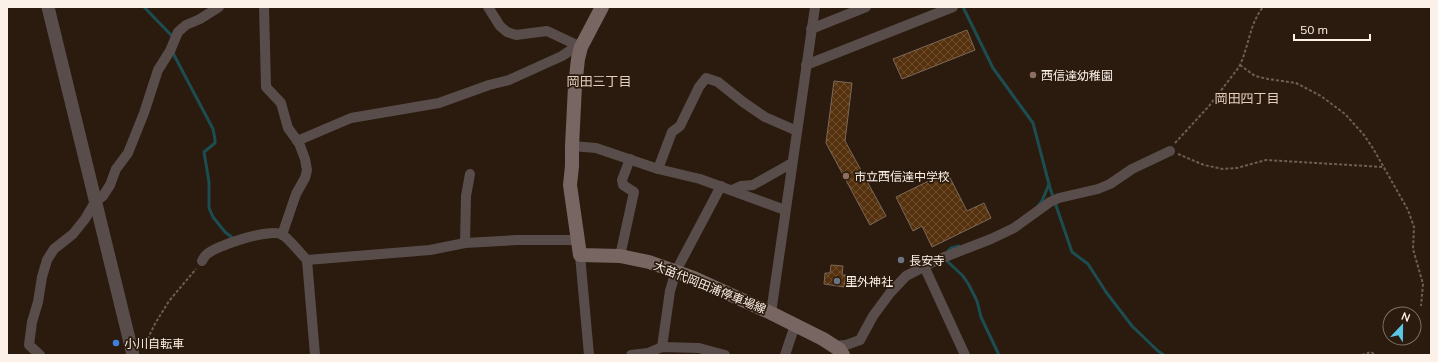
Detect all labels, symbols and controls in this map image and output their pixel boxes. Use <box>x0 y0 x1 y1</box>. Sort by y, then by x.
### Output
scale bar <box>1294 16 1370 42</box>
text: 50 m <box>1300 22 1328 37</box>
place label: 西信達幼稚園 <box>1041 68 1113 83</box>
marker: 西信達幼稚園 <box>1028 70 1038 80</box>
district label: 岡田三丁目 <box>566 73 632 89</box>
district label: 岡田四丁目 <box>1214 90 1280 106</box>
place label: 市立西信達中学校 <box>854 169 950 184</box>
marker: 市立西信達中学校 <box>841 171 851 181</box>
place label: 長安寺 <box>909 253 945 268</box>
marker: 長安寺 <box>896 255 906 265</box>
street label: 大苗代岡田浦停車場線 <box>652 258 768 316</box>
place label: 里外神社 <box>845 274 893 289</box>
marker: 里外神社 <box>832 276 842 286</box>
north arrow <box>1382 306 1422 346</box>
text: N <box>1399 309 1412 325</box>
place label: 小川自転車 <box>124 336 184 351</box>
marker: 小川自転車 <box>111 338 121 348</box>

